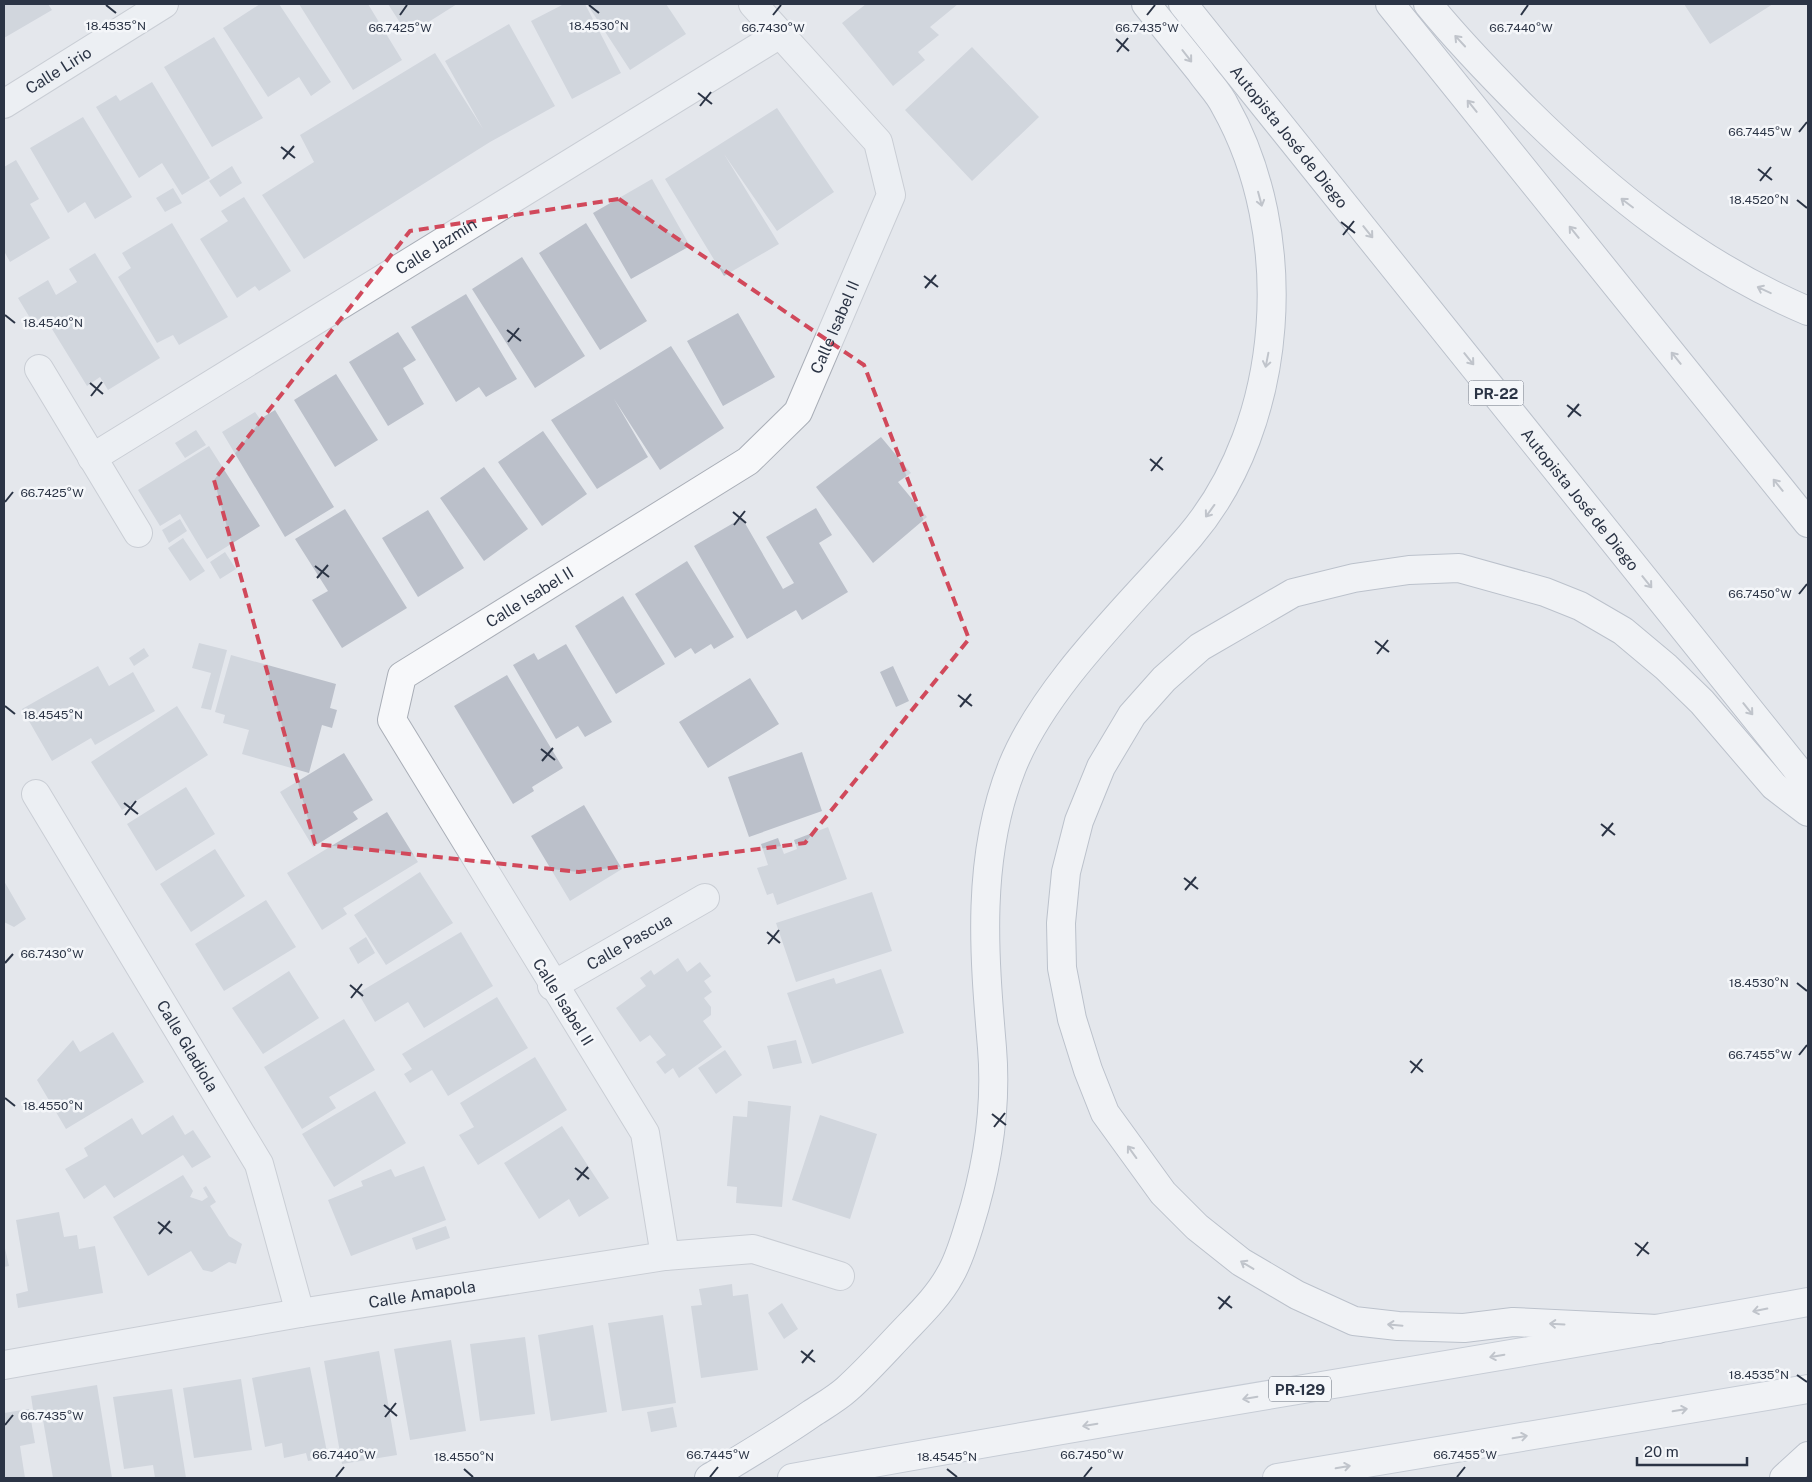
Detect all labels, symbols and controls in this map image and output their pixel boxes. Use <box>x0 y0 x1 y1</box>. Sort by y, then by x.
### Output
text: 18.4535°N <box>86 19 146 33</box>
text: 18.4530°N <box>569 19 629 33</box>
text: 66.7425°W <box>368 21 432 35</box>
text: 66.7430°W <box>741 21 805 35</box>
text: 66.7435°W <box>1115 21 1179 35</box>
text: 66.7440°W <box>1489 21 1553 35</box>
one-way arrow <box>1455 35 1466 48</box>
street label: Calle Lirio <box>22 42 95 98</box>
one-way arrow <box>1182 49 1193 62</box>
street label: Autopista José de Diego <box>1227 62 1352 212</box>
one-way arrow <box>1466 100 1477 113</box>
text: 66.7445°W <box>1728 125 1792 139</box>
one-way arrow <box>1256 190 1265 206</box>
text: 18.4520°N <box>1729 193 1789 207</box>
one-way arrow <box>1621 198 1634 209</box>
street label: Calle Jazmín <box>392 214 480 278</box>
one-way arrow <box>1362 225 1373 238</box>
one-way arrow <box>1569 226 1580 239</box>
street label: Calle Isabel II <box>806 277 863 376</box>
one-way arrow <box>1757 285 1772 295</box>
text: 18.4540°N <box>23 316 83 330</box>
one-way arrow <box>1262 352 1272 368</box>
one-way arrow <box>1464 352 1474 366</box>
one-way arrow <box>1671 352 1682 365</box>
road number: PR-22 <box>1468 380 1524 406</box>
street label: Autopista José de Diego <box>1518 424 1643 574</box>
one-way arrow <box>1772 479 1783 492</box>
text: 66.7425°W <box>20 486 84 500</box>
one-way arrow <box>1205 504 1215 518</box>
street label: Calle Isabel II <box>482 563 577 631</box>
one-way arrow <box>1642 575 1652 589</box>
text: 66.7450°W <box>1728 587 1792 601</box>
one-way arrow <box>1743 702 1754 715</box>
text: 18.4545°N <box>23 708 83 722</box>
street label: Calle Pascua <box>583 910 675 974</box>
text: 66.7430°W <box>20 947 84 961</box>
street label: Calle Isabel II <box>529 955 597 1049</box>
text: 18.4530°N <box>1729 976 1789 990</box>
street label: Calle Gladiola <box>153 997 223 1095</box>
text: 66.7455°W <box>1728 1048 1792 1062</box>
text: 18.4550°N <box>23 1099 83 1113</box>
one-way arrow <box>1127 1145 1137 1159</box>
one-way arrow <box>1240 1260 1254 1270</box>
street label: Calle Amapola <box>367 1276 477 1312</box>
one-way arrow <box>1753 1306 1769 1316</box>
one-way arrow <box>1387 1320 1403 1330</box>
one-way arrow <box>1549 1320 1565 1329</box>
one-way arrow <box>1489 1352 1505 1362</box>
text: 18.4535°N <box>1729 1368 1789 1382</box>
road number: PR-129 <box>1269 1376 1331 1402</box>
one-way arrow <box>1243 1393 1259 1403</box>
one-way arrow <box>1672 1405 1688 1415</box>
text: 66.7435°W <box>20 1409 84 1423</box>
one-way arrow <box>1082 1420 1098 1430</box>
one-way arrow <box>1512 1432 1528 1442</box>
scale bar <box>1637 1434 1747 1466</box>
text: 20 m <box>1644 1443 1679 1460</box>
text: 66.7440°W <box>312 1448 376 1462</box>
text: 66.7445°W <box>686 1448 750 1462</box>
text: 66.7450°W <box>1060 1448 1124 1462</box>
text: 66.7455°W <box>1433 1448 1497 1462</box>
text: 18.4550°N <box>434 1450 494 1464</box>
text: 18.4545°N <box>917 1450 977 1464</box>
one-way arrow <box>1334 1462 1350 1472</box>

